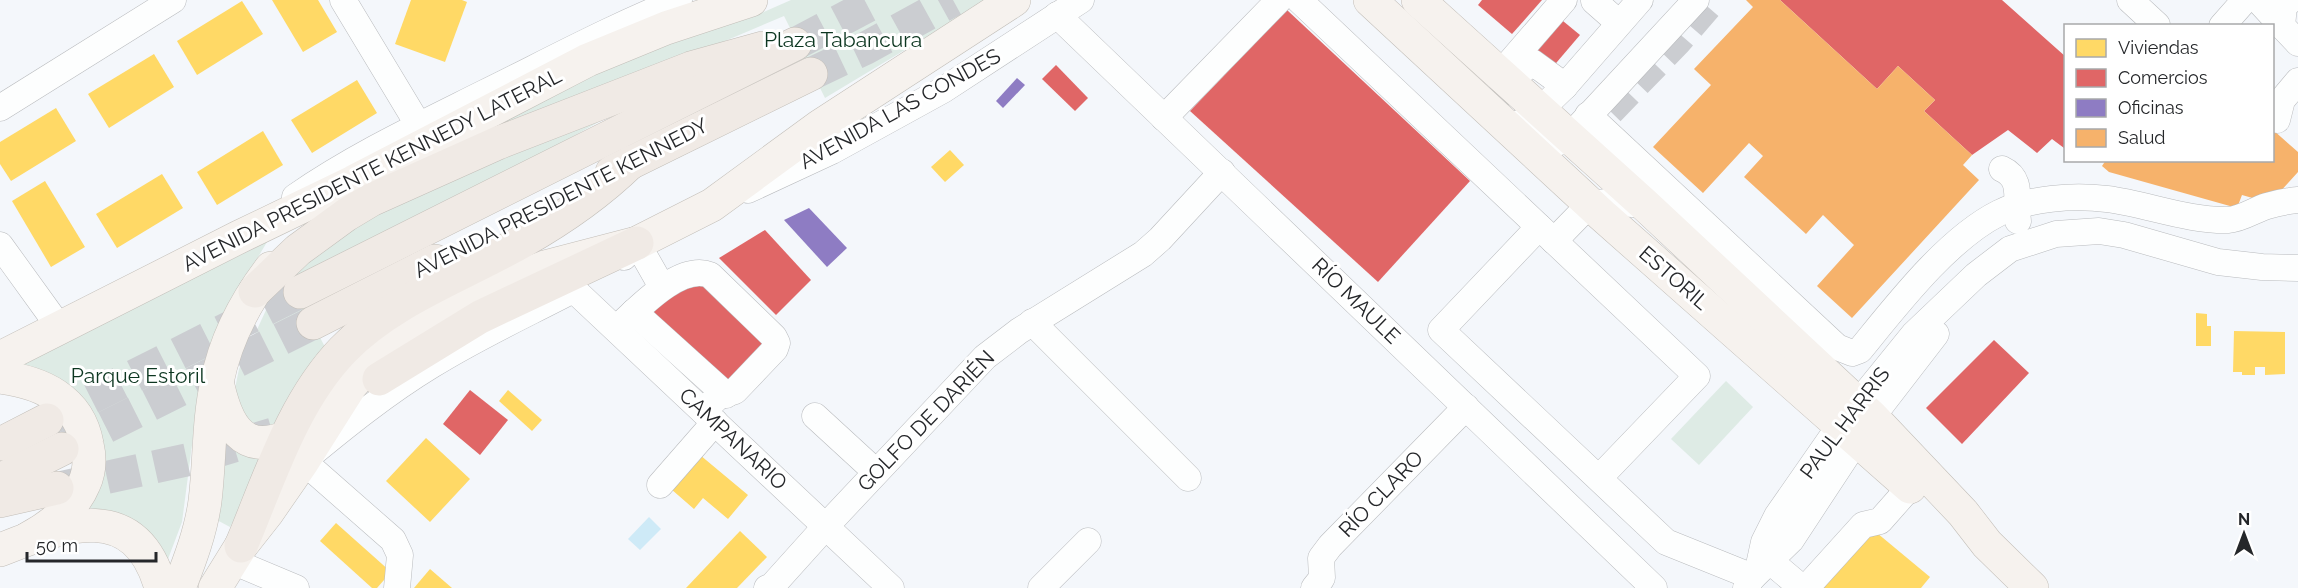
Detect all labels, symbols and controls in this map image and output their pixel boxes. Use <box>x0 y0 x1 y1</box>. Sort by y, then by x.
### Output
legend <box>2064 24 2274 162</box>
park label: Plaza Tabancura <box>764 27 922 52</box>
text: Viviendas <box>2118 37 2199 58</box>
street label: AVENIDA LAS CONDES <box>795 43 1005 174</box>
street label: AVENIDA PRESIDENTE KENNEDY LATERAL <box>178 63 566 277</box>
text: Comercios <box>2118 67 2208 88</box>
text: Oficinas <box>2118 97 2184 118</box>
street label: AVENIDA PRESIDENTE KENNEDY <box>410 113 712 283</box>
text: Salud <box>2118 127 2166 148</box>
street label: ESTORIL <box>1634 240 1714 315</box>
street label: RÍO MAULE <box>1307 252 1406 349</box>
street label: GOLFO DE DARIÉN <box>852 345 999 496</box>
street label: PAUL HARRIS <box>1794 362 1895 484</box>
park label: Parque Estoril <box>71 363 206 388</box>
street label: CAMPANARIO <box>674 382 792 495</box>
street label: RÍO CLARO <box>1333 445 1428 542</box>
north arrow <box>2214 504 2274 564</box>
text: N <box>2238 510 2250 529</box>
scale bar <box>27 525 156 563</box>
text: 50 m <box>36 535 78 556</box>

